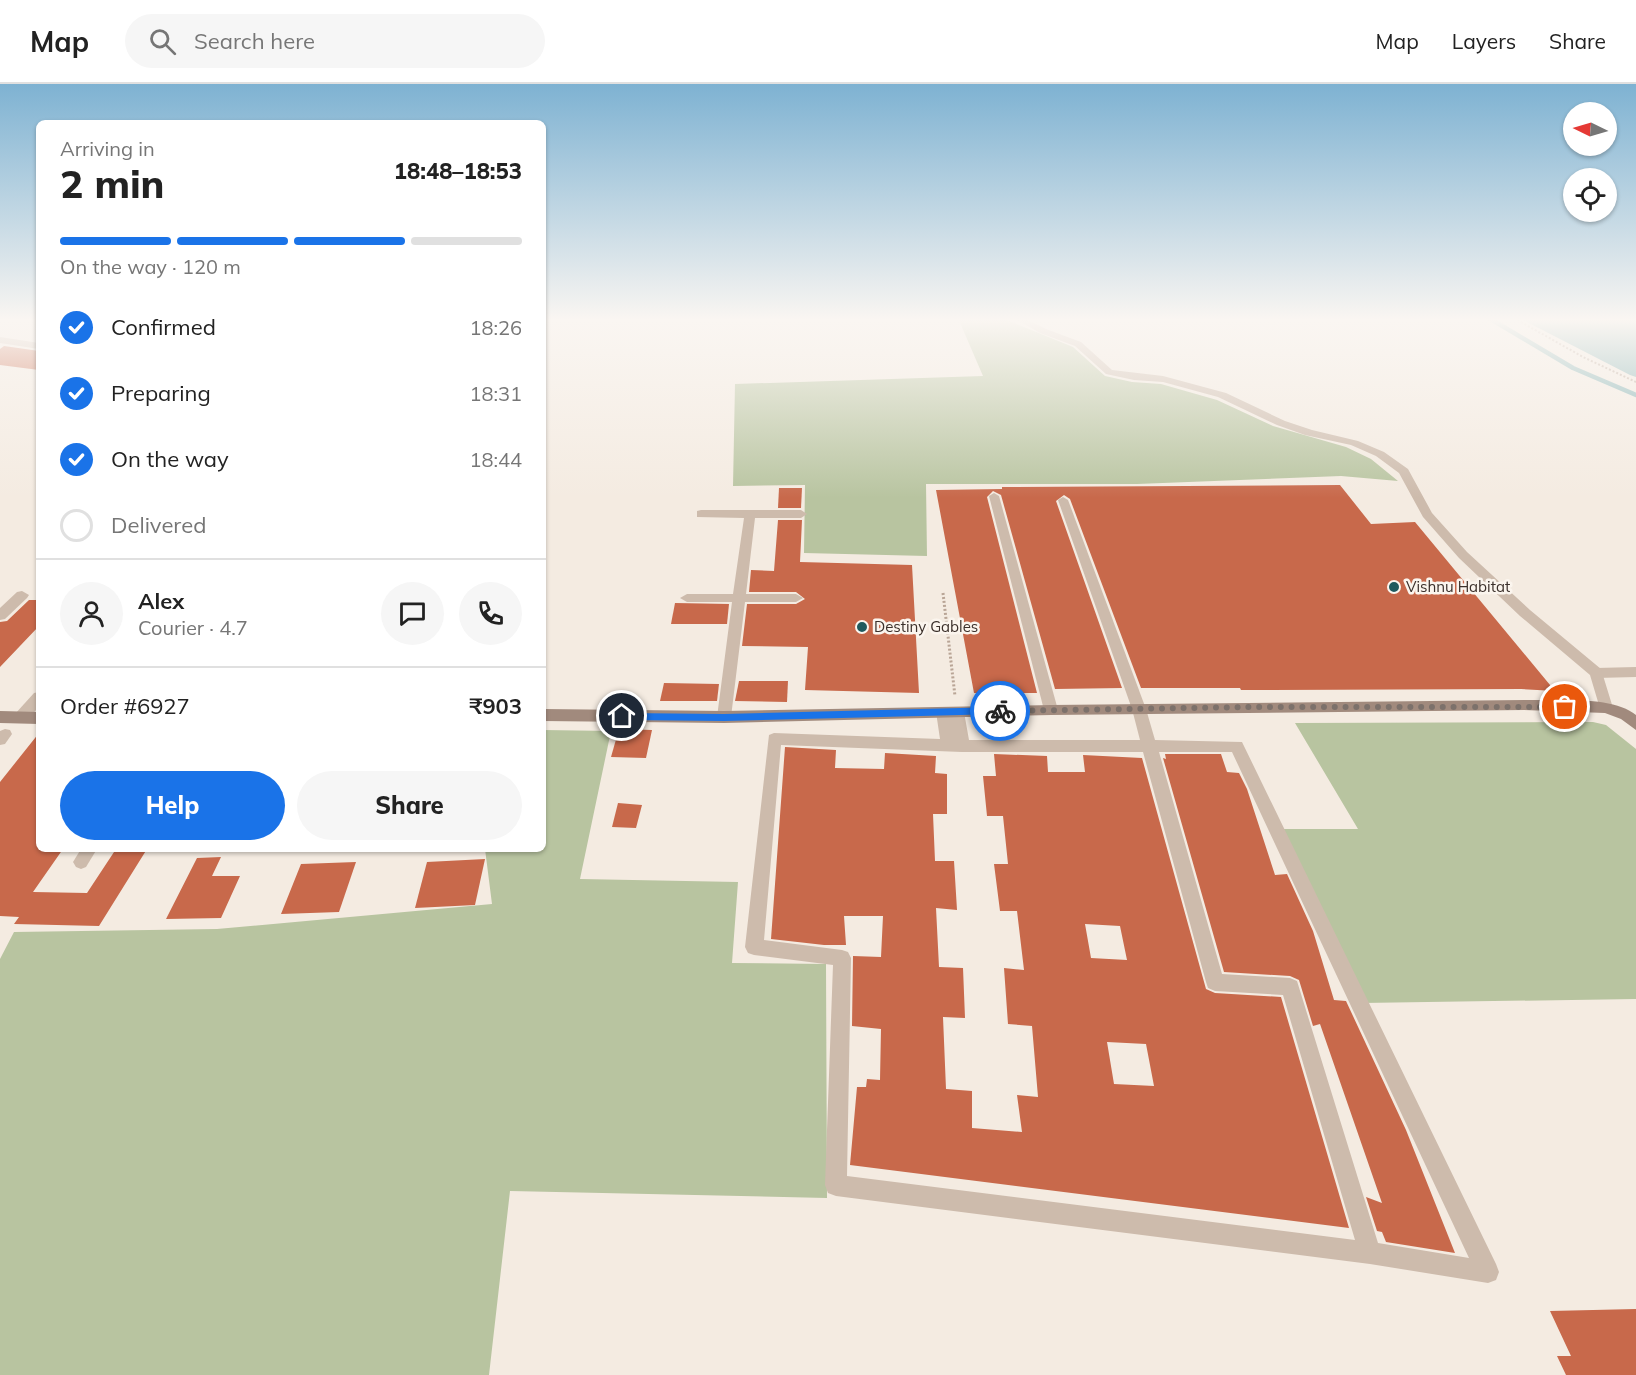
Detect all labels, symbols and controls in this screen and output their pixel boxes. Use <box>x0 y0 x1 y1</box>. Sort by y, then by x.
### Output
search box <box>125 14 545 68</box>
text: Map <box>30 24 89 59</box>
icon: search <box>146 25 179 58</box>
text: Search here <box>194 27 315 55</box>
text: Map <box>1376 28 1419 54</box>
text: Layers <box>1452 28 1516 54</box>
text: Share <box>1549 28 1606 54</box>
north arrow <box>1563 102 1617 156</box>
map controls <box>1563 102 1617 222</box>
text: Arriving in <box>60 136 155 161</box>
text: 18:48–18:53 <box>394 157 522 185</box>
text: 2 min <box>60 159 165 208</box>
button: locate <box>1563 168 1617 222</box>
text: On the way · 120 m <box>60 254 241 279</box>
icon: check <box>60 311 93 344</box>
text: Confirmed <box>111 313 216 341</box>
text: 18:26 <box>469 315 522 340</box>
icon: check <box>60 377 93 410</box>
text: Preparing <box>111 379 211 407</box>
text: 18:31 <box>469 381 522 406</box>
icon: check <box>60 443 93 476</box>
text: On the way <box>111 445 229 473</box>
text: 18:44 <box>469 447 522 472</box>
text: Delivered <box>111 511 206 539</box>
place label: Vishnu Habitat <box>1406 577 1510 596</box>
marker: Vishnu Habitat <box>1387 580 1401 594</box>
button: person <box>60 582 123 645</box>
button: chat <box>381 582 444 645</box>
button: phone <box>459 582 522 645</box>
text: Alex <box>138 587 184 615</box>
text: Courier · 4.7 <box>138 615 248 640</box>
place label: Destiny Gables <box>874 617 978 636</box>
marker: Destiny Gables <box>855 620 869 634</box>
courier <box>970 681 1030 741</box>
pin <box>1539 681 1590 732</box>
pin <box>596 690 647 741</box>
icon: bag <box>1548 690 1581 723</box>
text: Order #6927 <box>60 692 190 720</box>
text: ₹903 <box>469 692 522 720</box>
icon: bike <box>984 695 1017 728</box>
icon: home <box>605 699 638 732</box>
button: Help <box>60 771 285 840</box>
button: Share <box>297 771 522 840</box>

